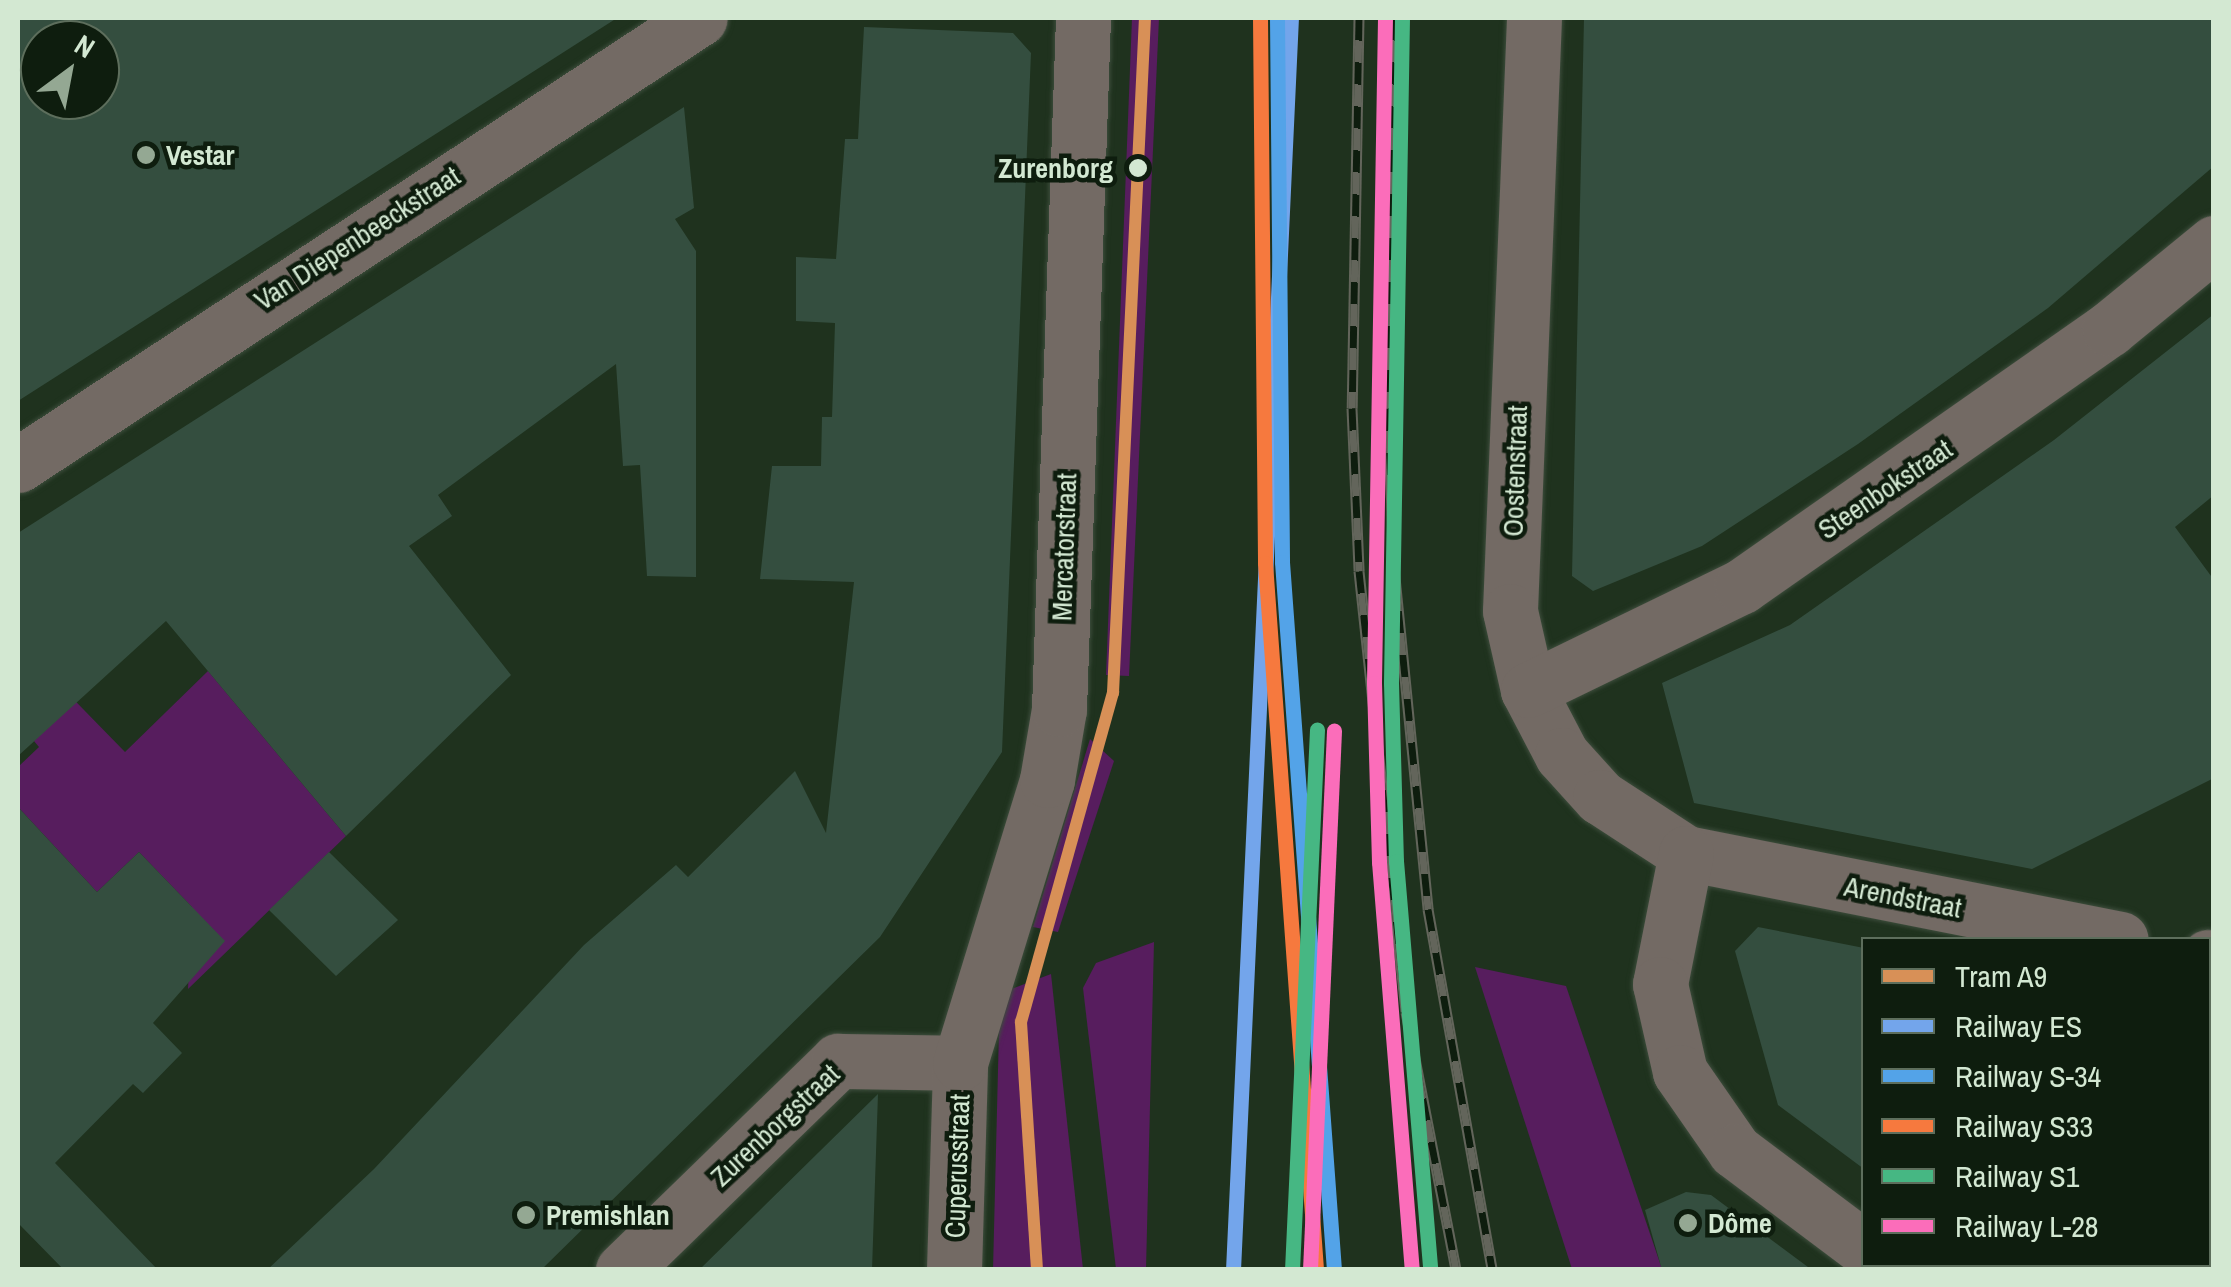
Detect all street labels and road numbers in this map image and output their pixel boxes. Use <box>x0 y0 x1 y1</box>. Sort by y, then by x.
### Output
street label: Van Diepenbeeckstraat <box>248 159 466 317</box>
street label: Oostenstraat <box>1496 405 1534 537</box>
street label: Steenbokstraat <box>1812 432 1958 546</box>
street label: Mercatorstraat <box>1045 472 1083 622</box>
street label: Arendstraat <box>1842 869 1964 925</box>
street label: Zurenborgstraat <box>704 1057 846 1193</box>
street label: Cuperusstraat <box>938 1093 976 1239</box>

